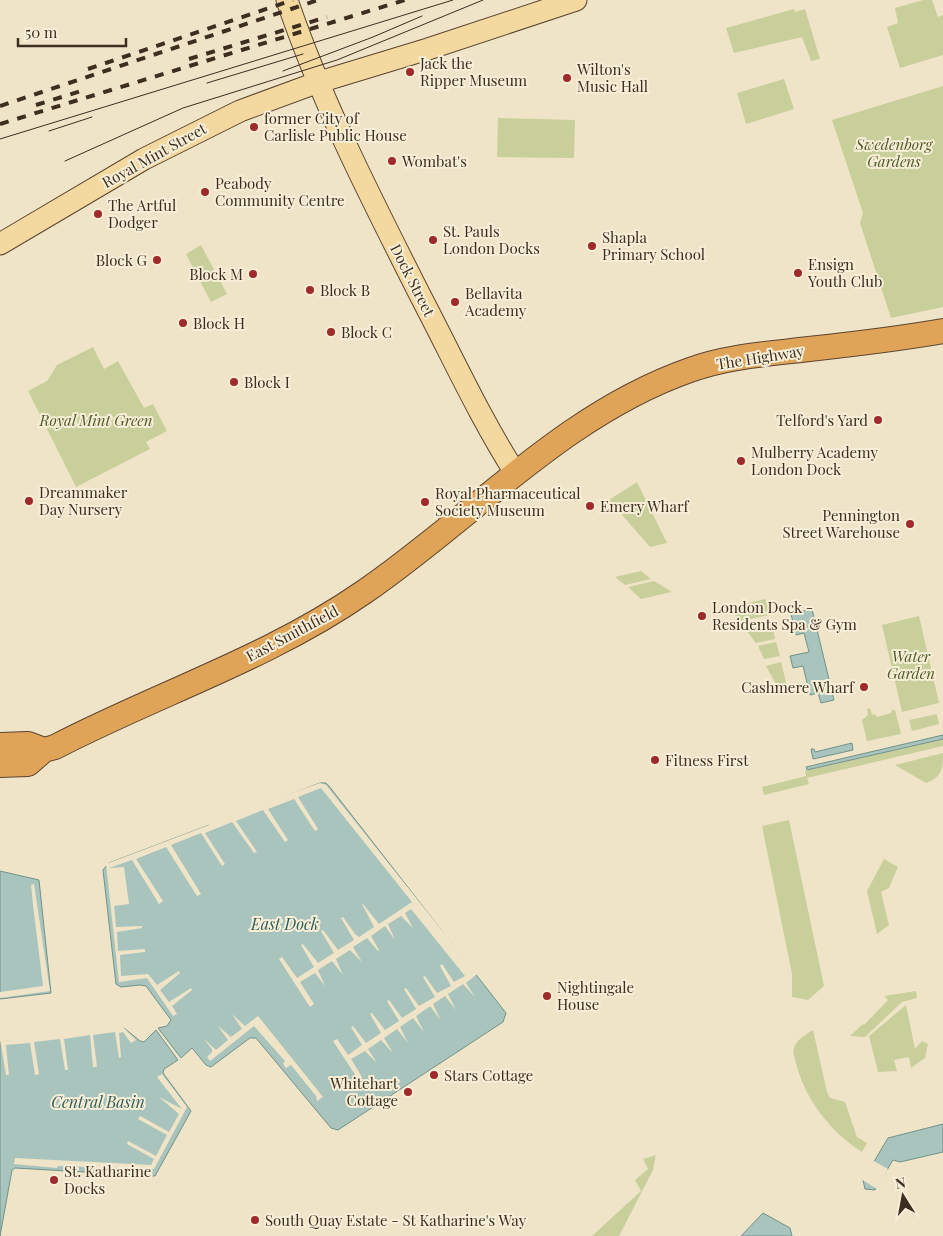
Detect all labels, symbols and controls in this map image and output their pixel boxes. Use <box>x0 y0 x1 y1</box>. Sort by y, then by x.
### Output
scale bar <box>18 15 125 47</box>
text: 50 m <box>25 22 58 42</box>
place label: Jack the Ripper Museum <box>419 53 528 90</box>
place label: Wilton's Music Hall <box>576 59 648 96</box>
marker: Jack the Ripper Museum <box>404 66 416 78</box>
marker: Wilton's Music Hall <box>561 72 573 84</box>
place label: former City of Carlisle Public House <box>264 108 407 145</box>
street label: Royal Mint Street <box>98 118 210 192</box>
marker: former City of Carlisle Public House <box>248 121 260 133</box>
park label: Swedenborg Gardens <box>855 134 933 171</box>
place label: Wombat's <box>401 151 467 171</box>
marker: Wombat's <box>386 155 398 167</box>
place label: Peabody Community Centre <box>215 173 345 210</box>
marker: Peabody Community Centre <box>199 186 211 198</box>
place label: The Artful Dodger <box>108 195 176 232</box>
marker: The Artful Dodger <box>92 208 104 220</box>
place label: St. Pauls London Docks <box>443 221 540 258</box>
place label: Shapla Primary School <box>602 227 705 264</box>
marker: St. Pauls London Docks <box>427 234 439 246</box>
marker: Shapla Primary School <box>586 240 598 252</box>
street label: Dock Street <box>386 241 440 320</box>
place label: Block G <box>96 250 147 270</box>
marker: Block G <box>151 254 163 266</box>
place label: Ensign Youth Club <box>807 254 882 291</box>
place label: Block M <box>189 264 243 284</box>
marker: Ensign Youth Club <box>792 267 804 279</box>
marker: Block M <box>247 268 259 280</box>
place label: Block B <box>320 280 370 300</box>
place label: Bellavita Academy <box>464 283 527 320</box>
marker: Block B <box>304 284 316 296</box>
marker: Bellavita Academy <box>449 296 461 308</box>
place label: Block H <box>193 313 245 333</box>
marker: Block H <box>177 317 189 329</box>
place label: Block C <box>341 322 392 342</box>
marker: Block C <box>325 326 337 338</box>
street label: The Highway <box>715 340 806 374</box>
place label: Block I <box>244 372 290 392</box>
marker: Block I <box>228 376 240 388</box>
park label: Royal Mint Green <box>39 410 152 430</box>
place label: Telford's Yard <box>776 410 868 430</box>
marker: Telford's Yard <box>872 414 884 426</box>
place label: Mulberry Academy London Dock <box>751 442 878 479</box>
marker: Mulberry Academy London Dock <box>735 455 747 467</box>
place label: Dreammaker Day Nursery <box>39 482 128 519</box>
place label: Royal Pharmaceutical Society Museum <box>435 483 581 520</box>
marker: Dreammaker Day Nursery <box>23 495 35 507</box>
marker: Royal Pharmaceutical Society Museum <box>419 496 431 508</box>
place label: Emery Wharf <box>600 496 690 516</box>
marker: Emery Wharf <box>584 500 596 512</box>
place label: Pennington Street Warehouse <box>782 505 900 542</box>
marker: Pennington Street Warehouse <box>904 518 916 530</box>
place label: London Dock - Residents Spa & Gym <box>712 597 858 634</box>
street label: East Smithfield <box>242 600 342 666</box>
marker: London Dock - Residents Spa & Gym <box>696 610 708 622</box>
park label: Water Garden <box>887 646 935 683</box>
place label: Cashmere Wharf <box>741 677 855 697</box>
marker: Cashmere Wharf <box>858 681 870 693</box>
place label: Fitness First <box>665 750 749 770</box>
marker: Fitness First <box>649 754 661 766</box>
water label: East Dock <box>250 913 319 934</box>
place label: Nightingale House <box>557 977 634 1014</box>
marker: Nightingale House <box>541 990 553 1002</box>
place label: Stars Cottage <box>444 1065 533 1085</box>
marker: Stars Cottage <box>428 1069 440 1081</box>
place label: Whitehart Cottage <box>329 1073 399 1110</box>
marker: Whitehart Cottage <box>402 1086 414 1098</box>
water label: Central Basin <box>51 1091 145 1112</box>
place label: St. Katharine Docks <box>64 1161 151 1198</box>
north arrow <box>878 1171 928 1221</box>
text: N <box>894 1172 907 1193</box>
marker: St. Katharine Docks <box>48 1174 60 1186</box>
place label: South Quay Estate - St Katharine's Way <box>265 1210 527 1230</box>
marker: South Quay Estate - St Katharine's Way <box>249 1214 261 1226</box>

